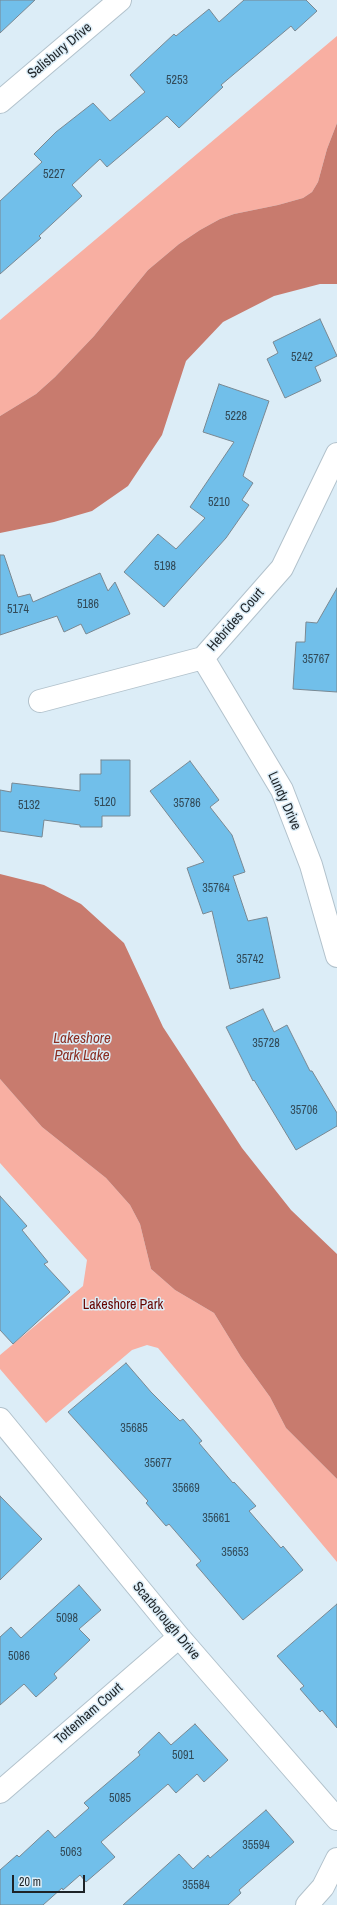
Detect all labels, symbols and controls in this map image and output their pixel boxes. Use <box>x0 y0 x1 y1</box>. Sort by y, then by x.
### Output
street label: Salisbury Drive <box>25 19 95 83</box>
house number: 5253 <box>166 74 188 88</box>
house number: 5227 <box>43 168 65 182</box>
house number: 5242 <box>291 351 313 365</box>
house number: 5228 <box>225 410 247 424</box>
house number: 5210 <box>208 496 230 510</box>
house number: 5198 <box>154 560 176 574</box>
street label: Hebrides Court <box>204 585 268 655</box>
house number: 5186 <box>77 598 99 612</box>
house number: 5174 <box>7 603 29 617</box>
house number: 35767 <box>302 653 330 667</box>
street label: Lundy Drive <box>264 769 304 833</box>
house number: 5120 <box>94 796 116 810</box>
house number: 35786 <box>173 797 201 811</box>
house number: 5132 <box>18 799 40 813</box>
house number: 35764 <box>202 882 230 896</box>
house number: 35742 <box>236 953 264 967</box>
water label: Lakeshore Park Lake <box>53 1030 111 1065</box>
house number: 35728 <box>252 1037 280 1051</box>
house number: 35706 <box>290 1104 318 1118</box>
park label: Lakeshore Park <box>83 1297 163 1313</box>
house number: 35685 <box>120 1422 148 1436</box>
house number: 35677 <box>144 1457 172 1471</box>
house number: 35669 <box>172 1482 200 1496</box>
house number: 35661 <box>202 1512 230 1526</box>
house number: 35653 <box>221 1546 249 1560</box>
street label: Scarborough Drive <box>129 1579 203 1663</box>
house number: 5098 <box>56 1612 78 1626</box>
house number: 5086 <box>8 1650 30 1664</box>
street label: Tottenham Court <box>51 1680 127 1748</box>
house number: 5091 <box>172 1749 194 1763</box>
house number: 5085 <box>109 1792 131 1806</box>
house number: 35594 <box>242 1839 270 1853</box>
house number: 5063 <box>60 1846 82 1860</box>
scale bar <box>14 1867 87 1893</box>
text: 20 m <box>19 1874 41 1890</box>
house number: 35584 <box>182 1879 210 1893</box>

